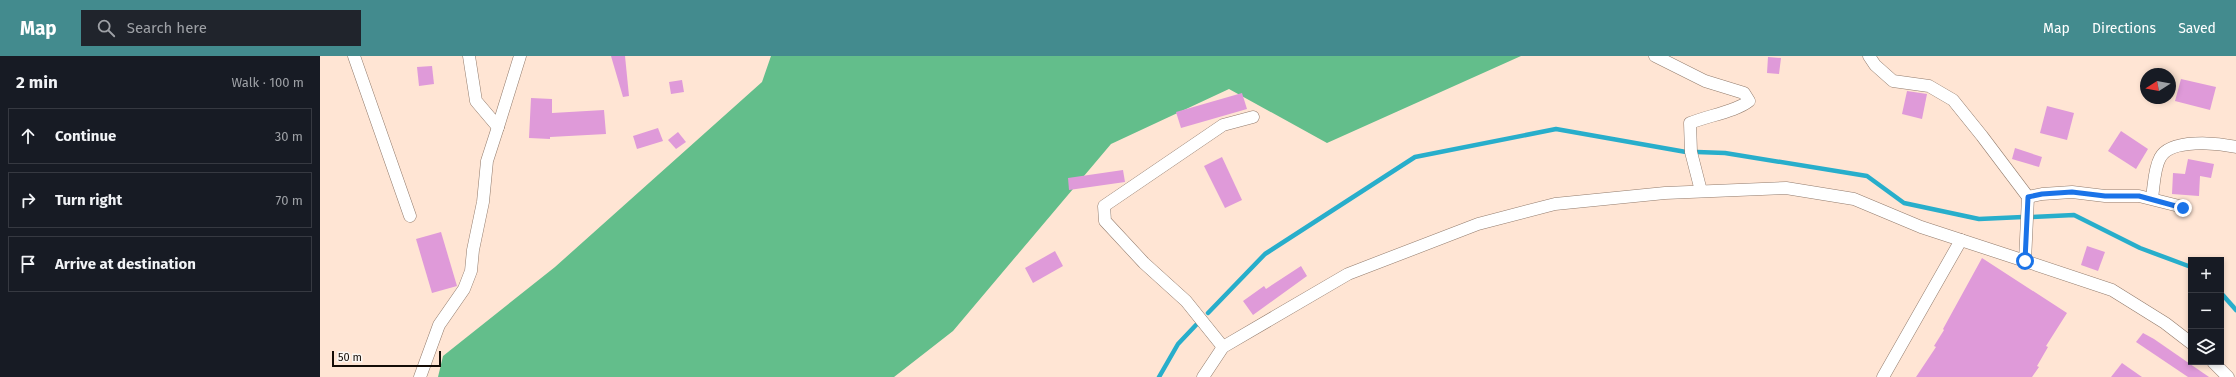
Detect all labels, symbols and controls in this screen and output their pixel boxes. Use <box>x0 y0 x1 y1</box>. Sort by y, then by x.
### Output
search box <box>81 10 361 46</box>
text: Map <box>20 17 57 40</box>
icon: search <box>95 17 117 39</box>
text: Search here <box>127 19 207 37</box>
text: Map <box>2043 20 2070 37</box>
text: Directions <box>2092 20 2156 37</box>
text: Saved <box>2178 20 2216 37</box>
north arrow <box>2140 68 2176 104</box>
text: 2 min <box>16 72 58 93</box>
text: Walk · 100 m <box>232 75 304 90</box>
icon: ahead <box>17 125 39 147</box>
text: Continue <box>55 127 116 145</box>
text: 30 m <box>275 129 303 144</box>
icon: right <box>17 189 39 211</box>
text: Turn right <box>55 191 122 209</box>
text: 70 m <box>276 193 303 208</box>
route end <box>2174 199 2192 217</box>
route start <box>2016 252 2034 270</box>
icon: arrive <box>17 253 39 275</box>
text: Arrive at destination <box>55 255 196 273</box>
map controls <box>2188 257 2224 365</box>
button: + <box>2188 257 2224 293</box>
button: − <box>2188 293 2224 329</box>
button: layers <box>2188 329 2224 365</box>
scale bar <box>332 349 441 368</box>
text: 50 m <box>338 351 362 364</box>

